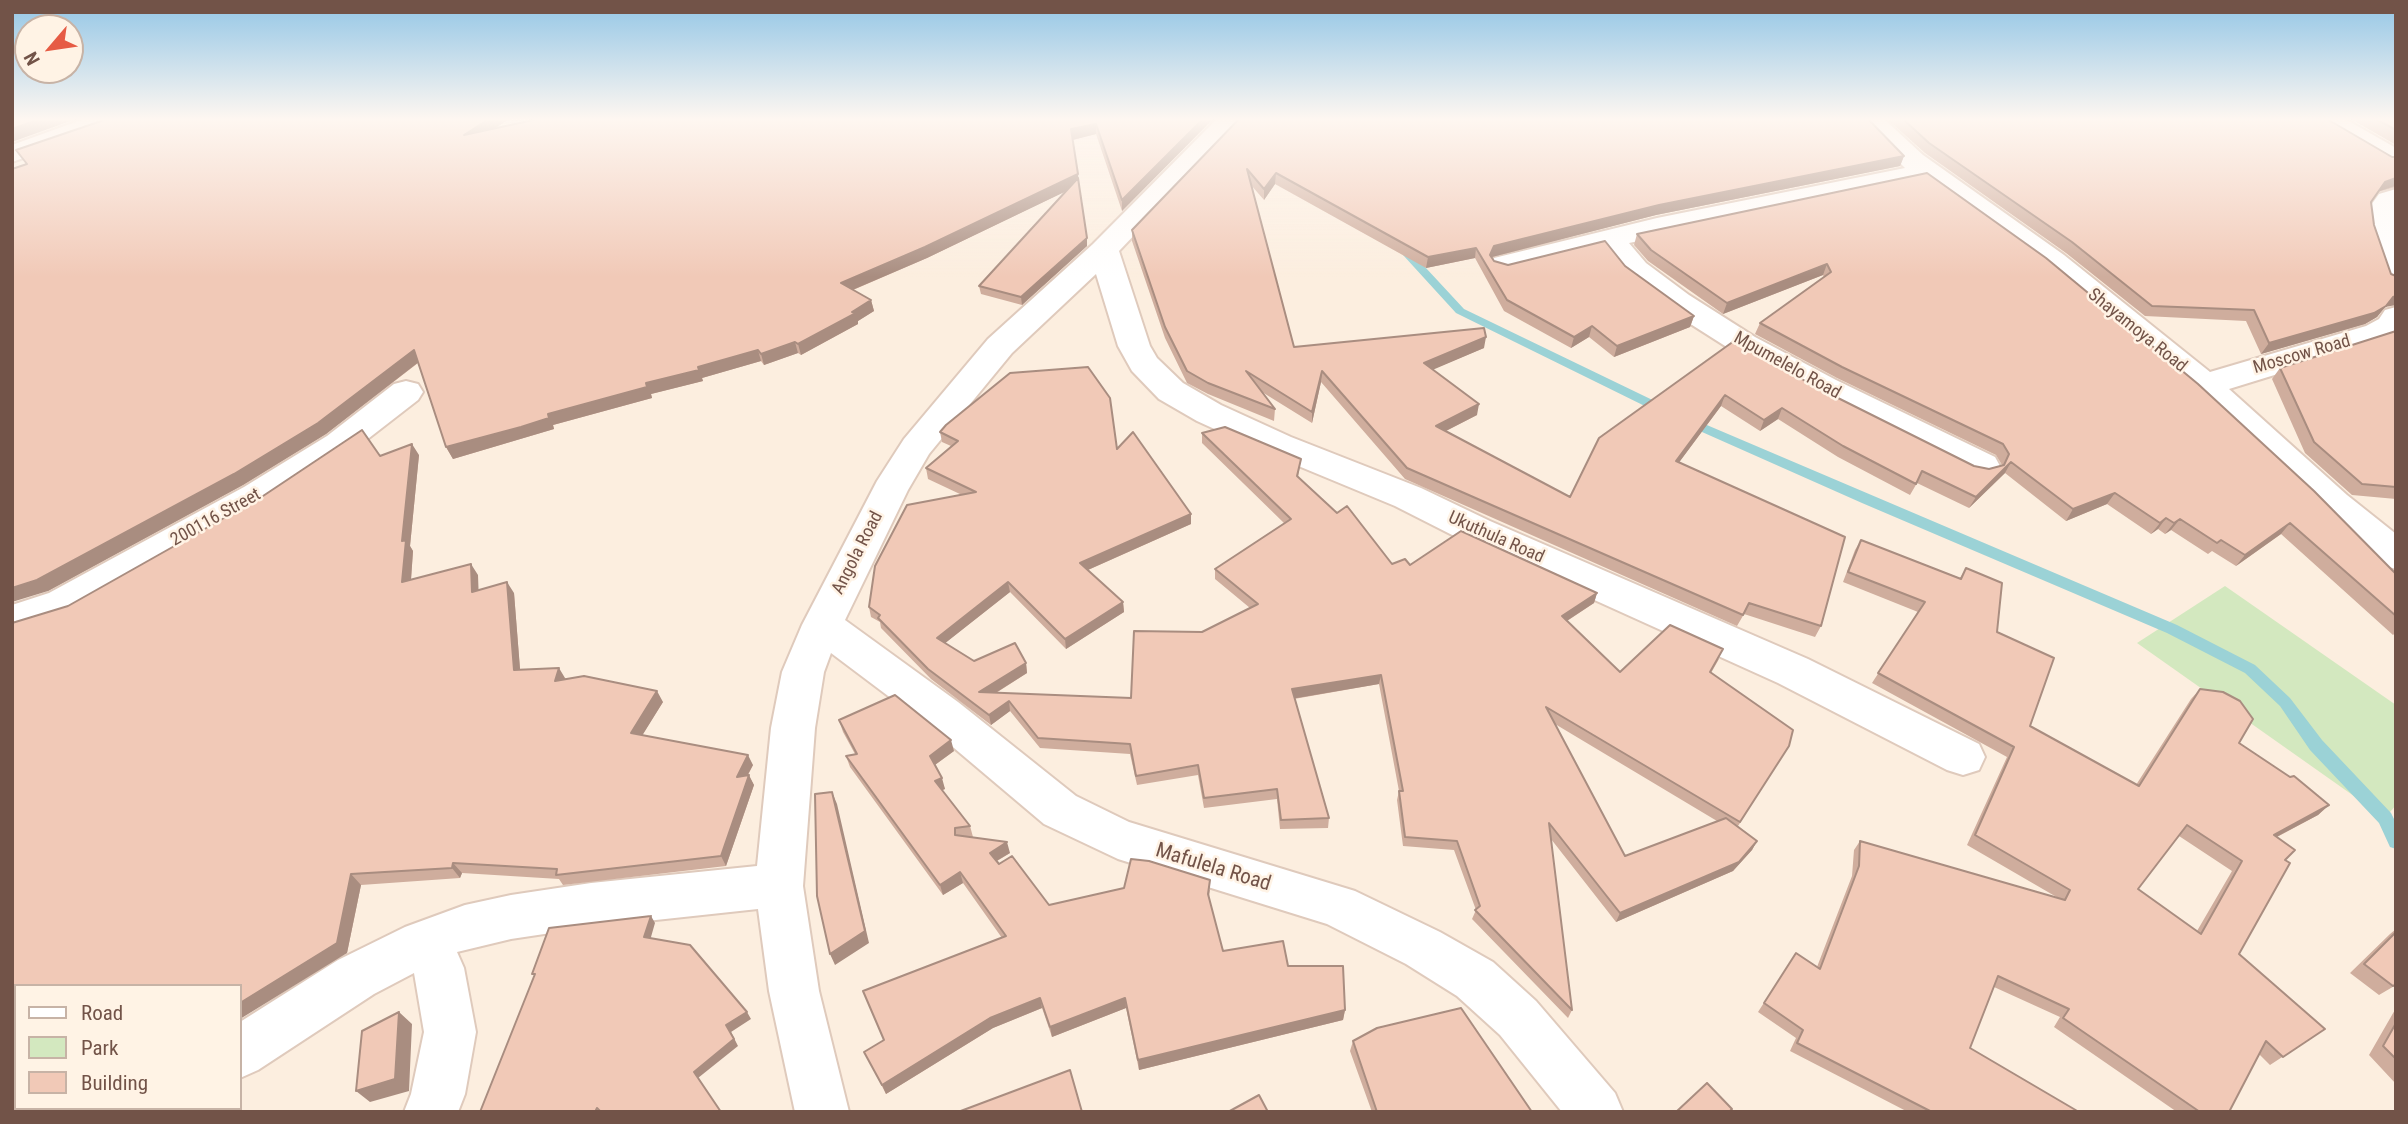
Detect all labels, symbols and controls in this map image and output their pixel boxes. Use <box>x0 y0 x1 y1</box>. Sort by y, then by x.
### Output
north arrow <box>14 14 84 84</box>
text: N <box>19 48 45 69</box>
street label: Shayamoya Road <box>2083 284 2191 378</box>
street label: Mpumelelo Road <box>1730 328 1844 404</box>
street label: Moscow Road <box>2251 331 2353 379</box>
street label: 200116 Street <box>167 484 265 552</box>
street label: Ukuthula Road <box>1445 507 1547 569</box>
street label: Angola Road <box>828 508 888 598</box>
street label: Mafulela Road <box>1152 839 1274 897</box>
legend <box>14 984 242 1110</box>
text: Road <box>81 1001 123 1025</box>
text: Park <box>81 1036 118 1060</box>
text: Building <box>81 1071 148 1095</box>

